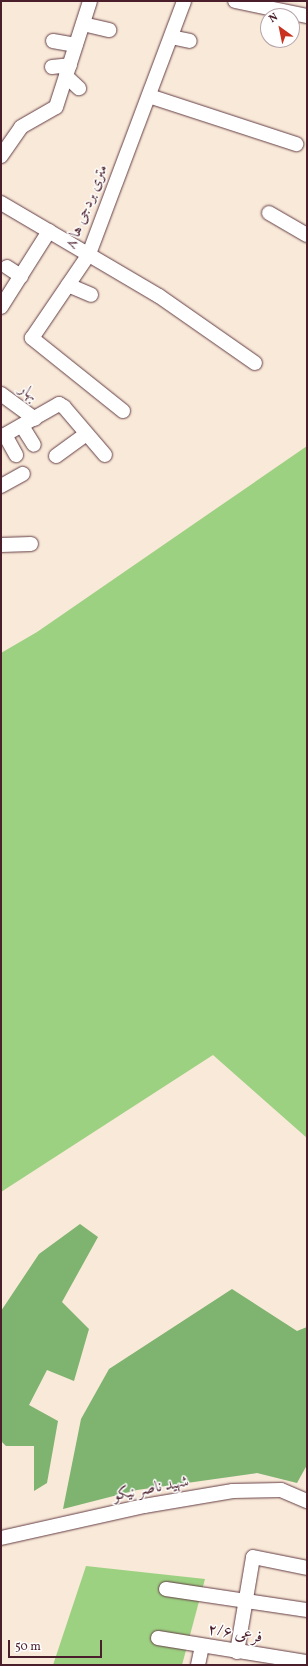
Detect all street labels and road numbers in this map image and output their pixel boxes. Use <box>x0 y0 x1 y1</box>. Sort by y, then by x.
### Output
street label: ۸ متری بردجی ها <box>61 162 113 252</box>
street label: بهار <box>15 380 41 406</box>
street label: شهید ناصر نیکو <box>111 1472 191 1506</box>
street label: فرعی ۲/۶ <box>206 1620 264 1648</box>

